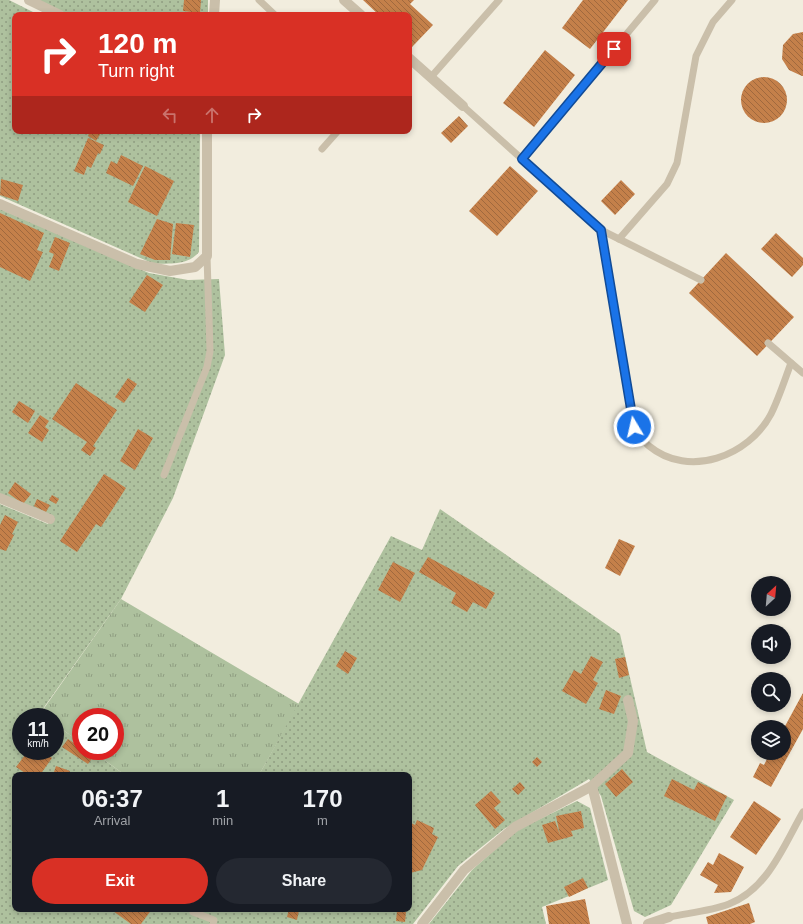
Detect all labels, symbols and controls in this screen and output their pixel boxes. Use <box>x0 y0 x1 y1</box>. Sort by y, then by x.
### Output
icon: right <box>32 28 84 80</box>
text: 120 m <box>98 28 177 59</box>
pin <box>597 32 631 66</box>
icon: arrive <box>603 38 625 60</box>
text: Turn right <box>98 61 174 81</box>
icon: left <box>159 104 181 126</box>
icon: ahead <box>201 104 223 126</box>
icon: right <box>243 104 265 126</box>
position arrow <box>613 406 655 448</box>
north arrow <box>751 576 791 616</box>
map controls <box>751 576 791 760</box>
button: sound <box>751 624 791 664</box>
button: search <box>751 672 791 712</box>
speed limit sign: 20 <box>72 708 124 760</box>
text: 11 <box>27 718 49 740</box>
button: layers <box>751 720 791 760</box>
text: km/h <box>27 738 49 749</box>
text: 06:37 <box>81 785 143 812</box>
text: 1 <box>216 785 229 812</box>
text: 170 <box>303 785 343 812</box>
text: Arrival <box>94 813 131 828</box>
text: min <box>212 813 233 828</box>
text: m <box>317 813 328 828</box>
button: Exit <box>32 858 208 904</box>
button: Share <box>216 858 392 904</box>

